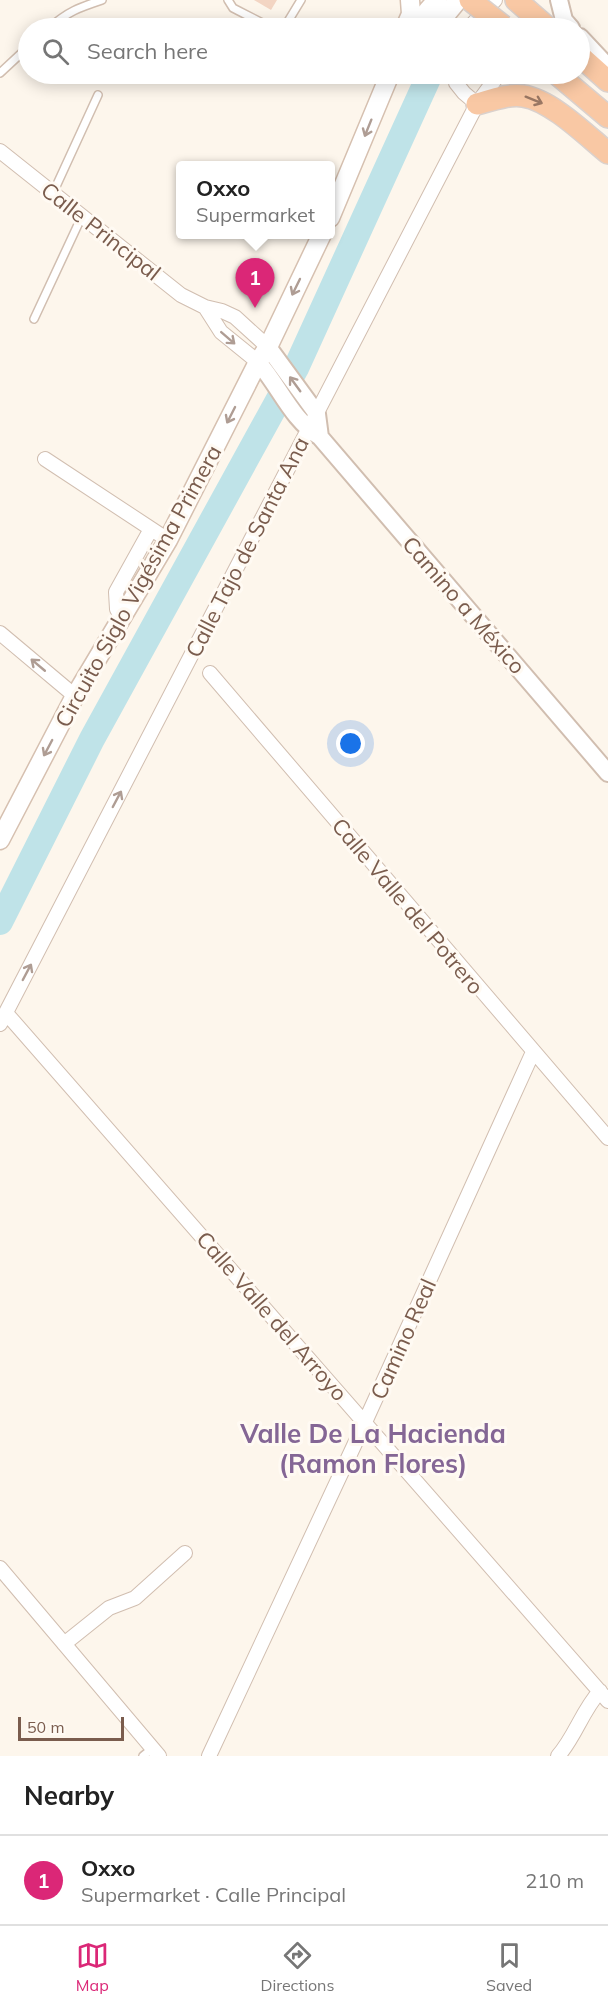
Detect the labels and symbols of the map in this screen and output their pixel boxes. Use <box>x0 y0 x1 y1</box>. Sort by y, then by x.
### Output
one-way arrow <box>524 95 543 106</box>
one-way arrow <box>362 118 373 136</box>
street label: Calle Principal <box>36 176 166 286</box>
pin: 1 <box>236 258 274 308</box>
one-way arrow <box>290 278 302 296</box>
one-way arrow <box>220 331 236 344</box>
one-way arrow <box>289 376 301 392</box>
one-way arrow <box>225 405 237 423</box>
street label: Calle Tajo de Santa Ana <box>179 432 315 662</box>
street label: Circuito Siglo Vigésima Primera <box>49 440 227 732</box>
street label: Camino a México <box>396 530 532 680</box>
one-way arrow <box>30 658 46 671</box>
your location <box>336 729 365 758</box>
one-way arrow <box>42 739 53 757</box>
one-way arrow <box>112 791 123 809</box>
street label: Calle Valle del Potrero <box>326 812 490 1000</box>
one-way arrow <box>22 964 33 982</box>
street label: Calle Valle del Arroyo <box>191 1225 353 1407</box>
street label: Camino Real <box>364 1274 442 1404</box>
district label: Valle De La Hacienda (Ramon Flores) <box>239 1417 506 1480</box>
scale bar <box>18 1714 124 1742</box>

